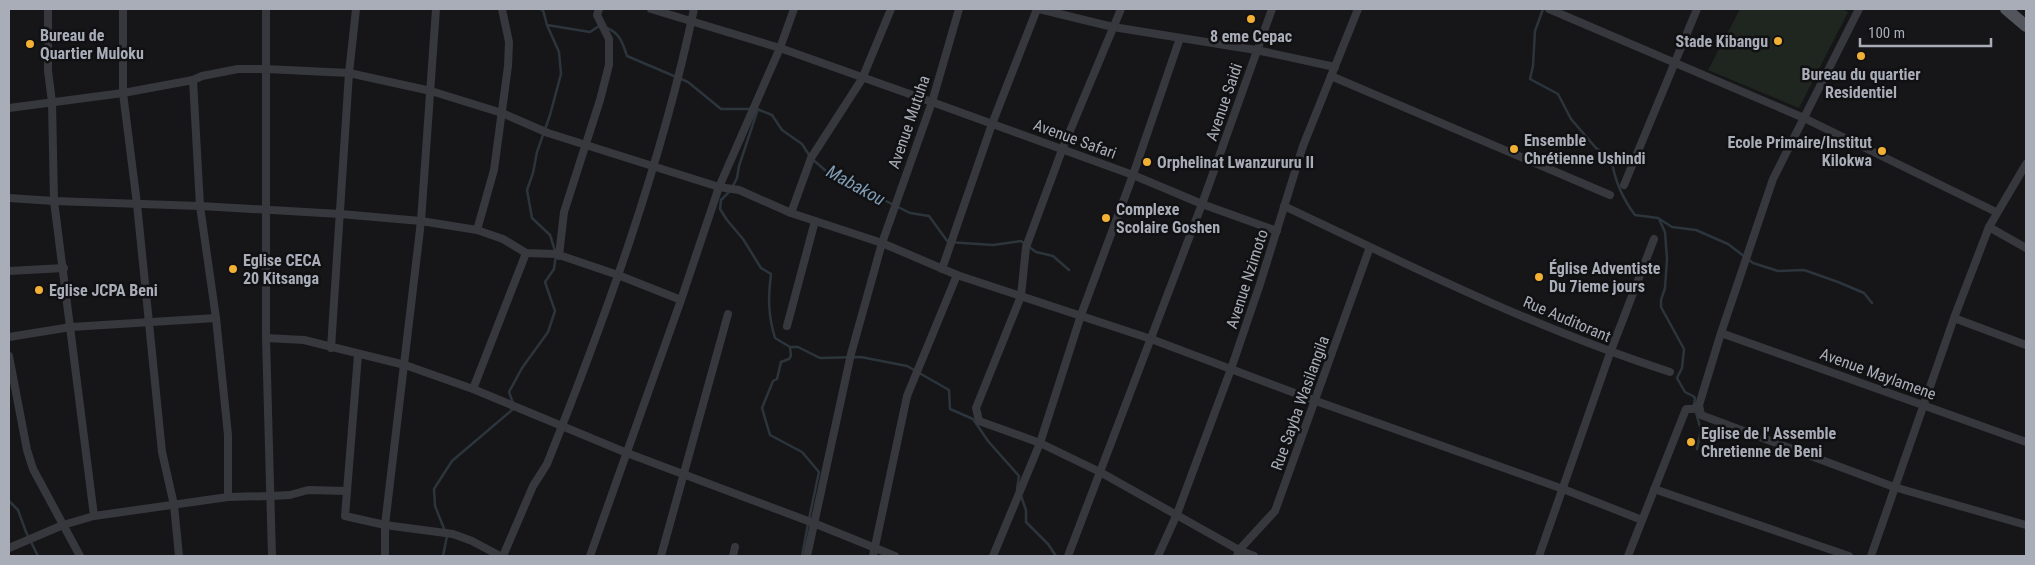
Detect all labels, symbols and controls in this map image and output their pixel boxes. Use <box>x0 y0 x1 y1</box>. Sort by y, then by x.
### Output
marker: 8 eme Cepac <box>1245 13 1257 25</box>
scale bar <box>1860 15 1991 47</box>
text: 100 m <box>1868 24 1905 42</box>
place label: Bureau de Quartier Muloku <box>40 26 144 63</box>
place label: 8 eme Cepac <box>1210 27 1292 46</box>
place label: Stade Kibangu <box>1676 32 1768 51</box>
marker: Stade Kibangu <box>1772 35 1784 47</box>
marker: Bureau de Quartier Muloku <box>24 38 36 50</box>
marker: Bureau du quartier Residentiel <box>1855 50 1867 62</box>
street label: Avenue Saidi <box>1202 61 1246 143</box>
place label: Bureau du quartier Residentiel <box>1801 65 1921 102</box>
street label: Avenue Mutuha <box>884 73 934 171</box>
street label: Avenue Safari <box>1031 115 1119 163</box>
place label: Ensemble Chrétienne Ushindi <box>1524 131 1646 168</box>
place label: Ecole Primaire/Institut Kilokwa <box>1728 133 1872 170</box>
marker: Ensemble Chrétienne Ushindi <box>1508 143 1520 155</box>
marker: Ecole Primaire/Institut Kilokwa <box>1876 145 1888 157</box>
place label: Orphelinat Lwanzururu II <box>1157 153 1314 172</box>
marker: Orphelinat Lwanzururu II <box>1141 156 1153 168</box>
water label: Mabakou <box>823 160 889 210</box>
place label: Complexe Scolaire Goshen <box>1116 200 1220 237</box>
marker: Complexe Scolaire Goshen <box>1100 212 1112 224</box>
street label: Avenue Nzimoto <box>1222 227 1272 331</box>
place label: Eglise CECA 20 Kitsanga <box>243 251 322 288</box>
place label: Église Adventiste Du 7ieme jours <box>1549 259 1661 296</box>
marker: Eglise CECA 20 Kitsanga <box>227 263 239 275</box>
marker: Église Adventiste Du 7ieme jours <box>1533 271 1545 283</box>
place label: Eglise JCPA Beni <box>49 281 158 300</box>
marker: Eglise JCPA Beni <box>33 284 45 296</box>
street label: Rue Auditorant <box>1520 292 1614 346</box>
street label: Rue Sayba Wasilangila <box>1267 333 1333 473</box>
street label: Avenue Maylamene <box>1817 344 1939 404</box>
place label: Eglise de l' Assemble Chretienne de Beni <box>1701 424 1837 461</box>
marker: Eglise de l' Assemble Chretienne de Beni <box>1685 436 1697 448</box>

